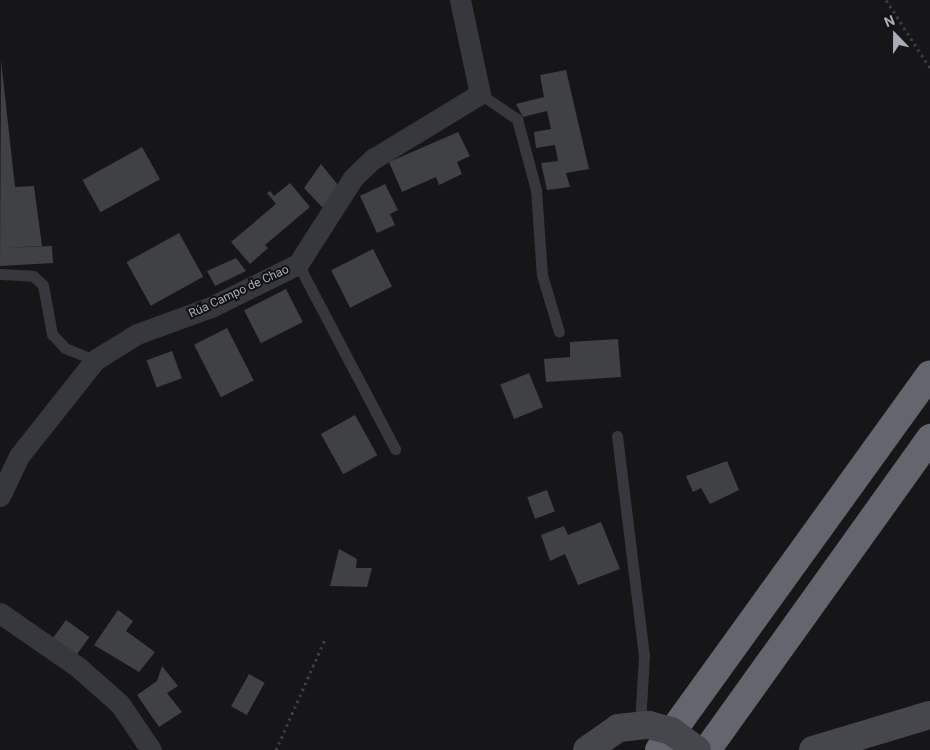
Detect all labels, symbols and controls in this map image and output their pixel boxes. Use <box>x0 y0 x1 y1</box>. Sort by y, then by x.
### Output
north arrow <box>870 10 920 60</box>
text: N <box>882 12 897 30</box>
street label: Rúa Campo de Chao <box>187 262 291 322</box>

